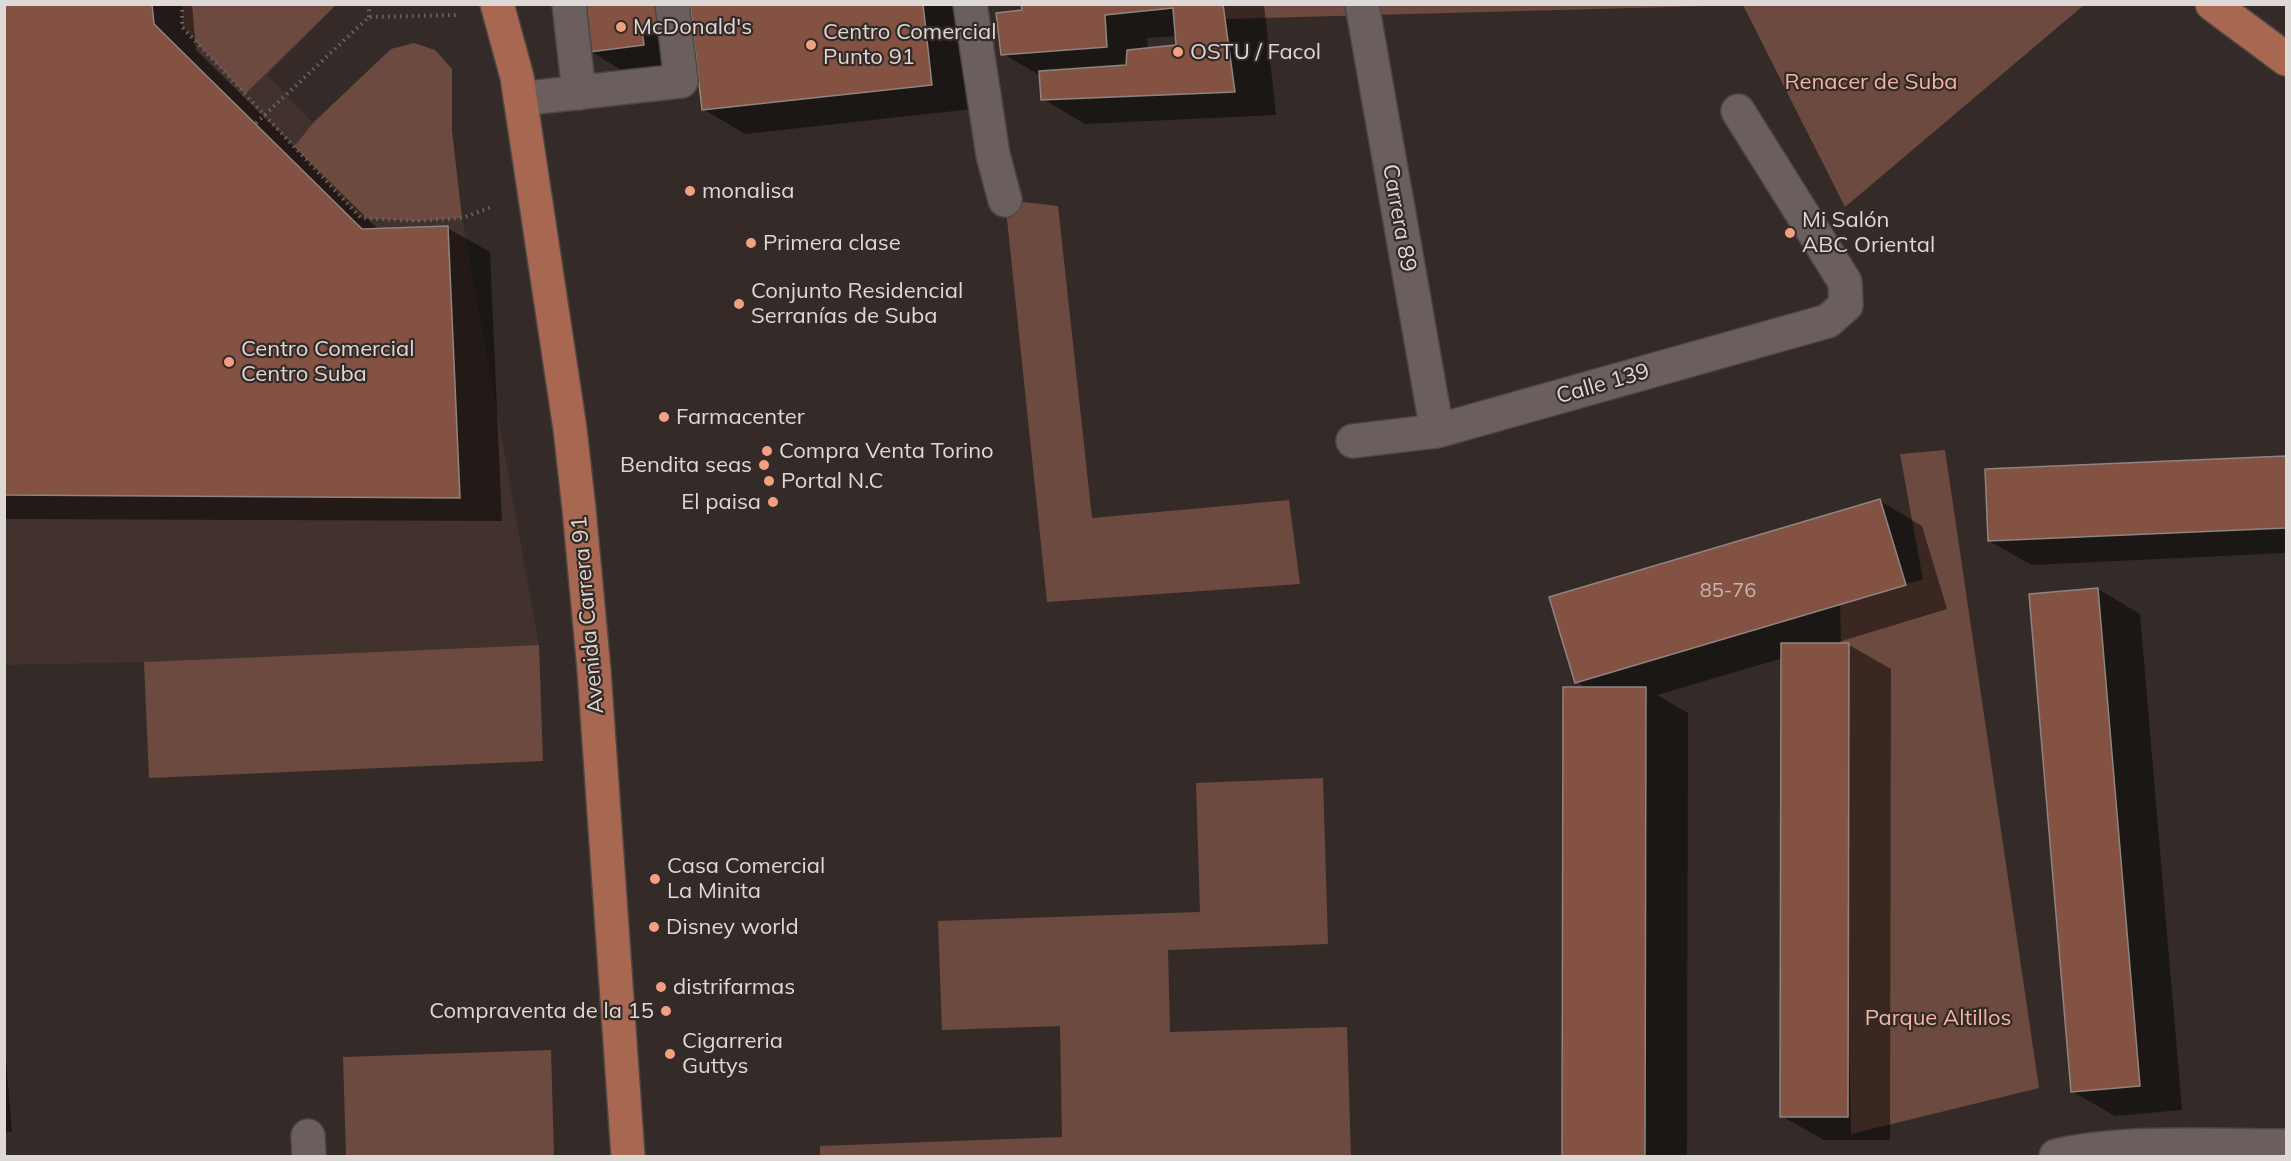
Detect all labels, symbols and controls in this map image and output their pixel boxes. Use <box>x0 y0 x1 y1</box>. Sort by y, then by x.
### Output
place label: McDonald's <box>633 14 752 40</box>
place label: Centro Comercial Punto 91 <box>823 19 997 70</box>
marker: McDonald's <box>614 20 628 34</box>
marker: Centro Comercial Punto 91 <box>804 38 818 52</box>
place label: OSTU / Facol <box>1190 39 1321 65</box>
marker: OSTU / Facol <box>1171 45 1185 59</box>
park label: Renacer de Suba <box>1784 69 1958 95</box>
street label: Carrera 89 <box>1377 162 1421 274</box>
place label: monalisa <box>702 178 795 204</box>
marker: monalisa <box>683 184 697 198</box>
place label: Mi Salón ABC Oriental <box>1802 207 1935 258</box>
marker: Mi Salón ABC Oriental <box>1783 226 1797 240</box>
place label: Primera clase <box>763 230 901 256</box>
marker: Primera clase <box>744 236 758 250</box>
place label: Conjunto Residencial Serranías de Suba <box>751 278 963 330</box>
marker: Conjunto Residencial Serranías de Suba <box>732 297 746 311</box>
place label: Centro Comercial Centro Suba <box>241 336 415 388</box>
marker: Centro Comercial Centro Suba <box>222 355 236 369</box>
street label: Calle 139 <box>1553 358 1653 410</box>
place label: Farmacenter <box>676 404 805 430</box>
marker: Farmacenter <box>657 410 671 424</box>
place label: Compra Venta Torino <box>779 438 994 464</box>
marker: Compra Venta Torino <box>760 444 774 458</box>
place label: Bendita seas <box>620 452 752 478</box>
marker: Bendita seas <box>757 458 771 472</box>
place label: Portal N.C <box>781 468 884 494</box>
marker: Portal N.C <box>762 474 776 488</box>
place label: El paisa <box>681 489 761 515</box>
marker: El paisa <box>766 495 780 509</box>
street label: Avenida Carrera 91 <box>566 515 610 715</box>
house number: 85-76 <box>1700 579 1756 603</box>
place label: Casa Comercial La Minita <box>667 853 825 904</box>
marker: Casa Comercial La Minita <box>648 872 662 886</box>
place label: Disney world <box>666 914 799 940</box>
marker: Disney world <box>647 920 661 934</box>
place label: distrifarmas <box>673 974 795 1000</box>
marker: distrifarmas <box>654 980 668 994</box>
place label: Compraventa de la 15 <box>429 998 654 1024</box>
marker: Compraventa de la 15 <box>659 1004 673 1018</box>
park label: Parque Altillos <box>1865 1005 2011 1031</box>
place label: Cigarreria Guttys <box>682 1028 783 1080</box>
marker: Cigarreria Guttys <box>663 1047 677 1061</box>

